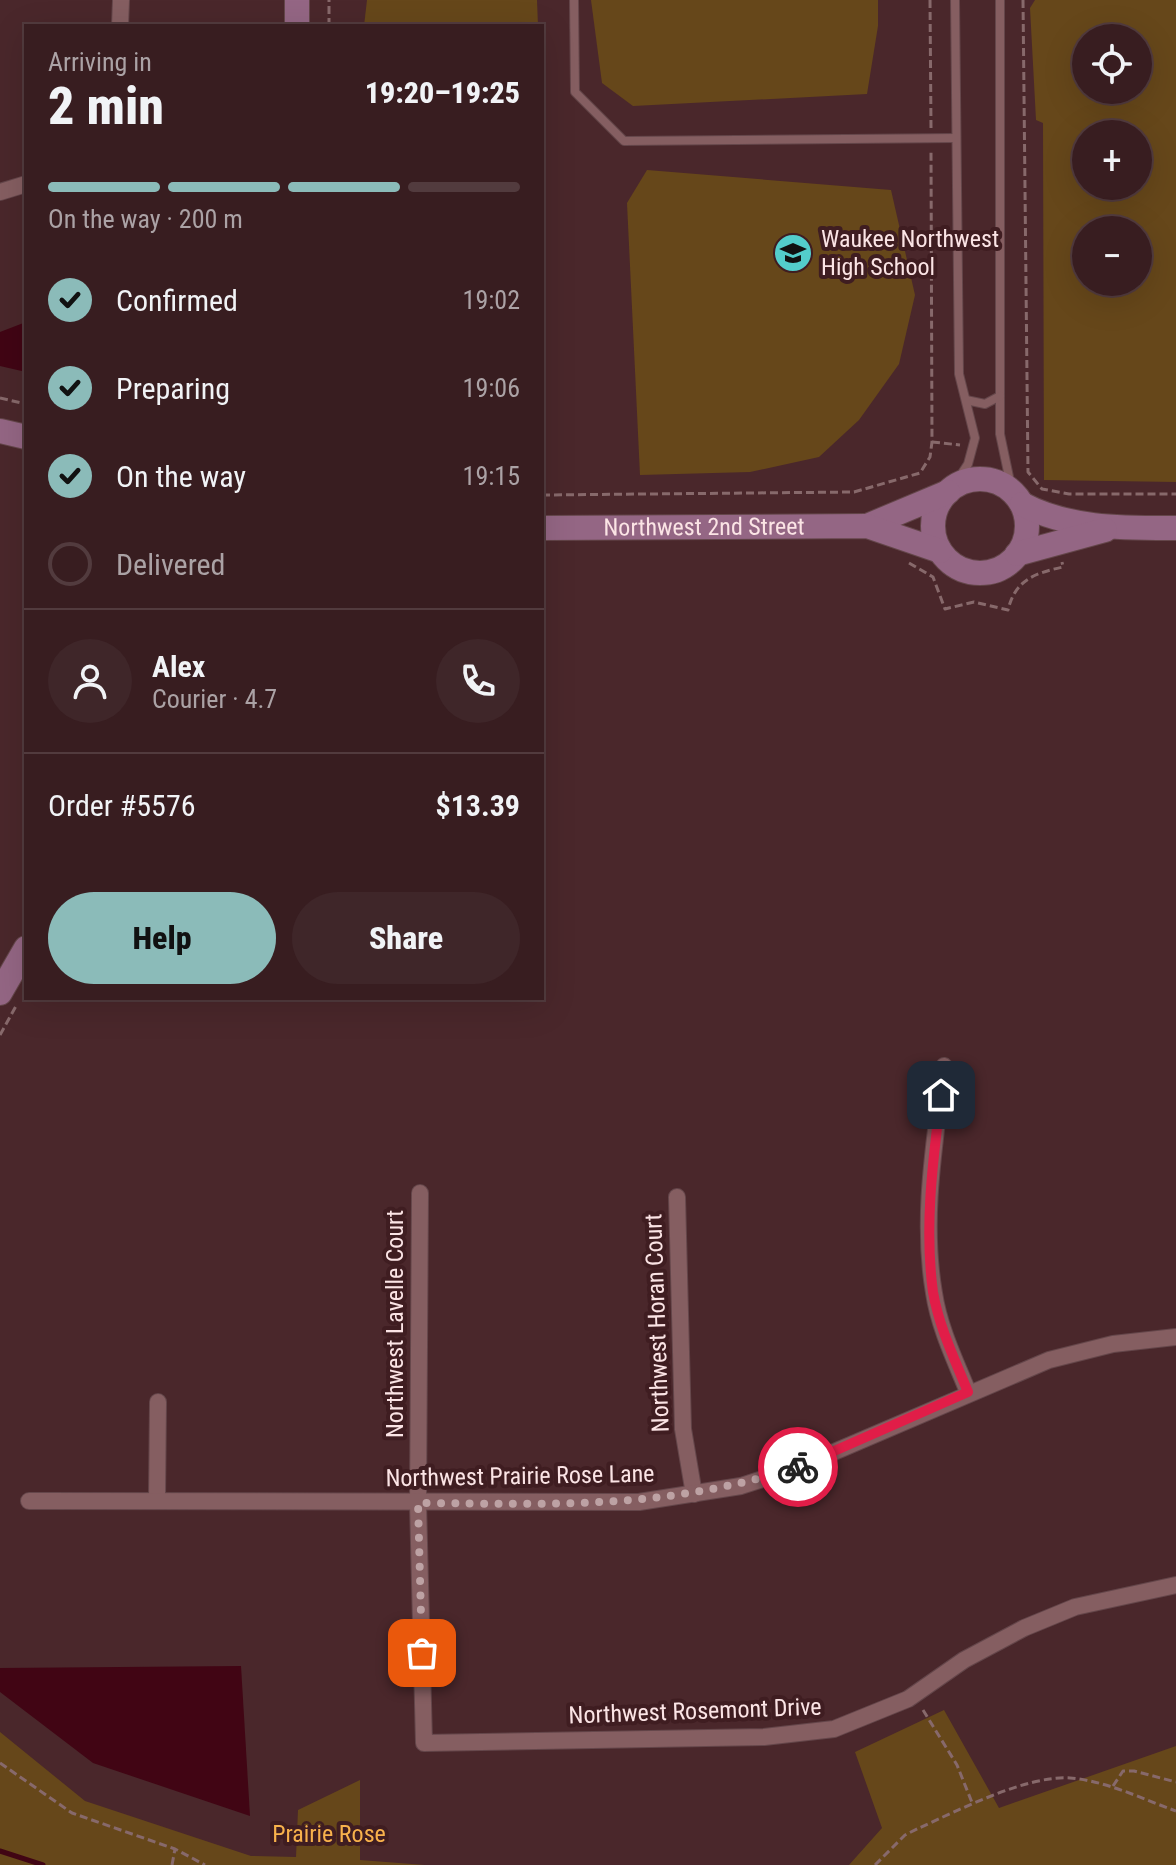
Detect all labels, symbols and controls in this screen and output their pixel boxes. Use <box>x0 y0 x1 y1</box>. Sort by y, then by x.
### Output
map controls <box>1072 24 1152 296</box>
button: locate <box>1072 24 1152 104</box>
text: Arriving in <box>48 47 152 77</box>
text: 19:20–19:25 <box>365 75 520 110</box>
text: 2 min <box>48 76 164 137</box>
button: + <box>1072 120 1152 200</box>
text: On the way · 200 m <box>48 204 243 234</box>
button: − <box>1072 216 1152 296</box>
place label: Waukee Northwest High School <box>821 225 999 281</box>
school or university icon: Waukee Northwest High School <box>772 232 814 274</box>
icon: check <box>48 278 92 322</box>
text: Confirmed <box>116 283 238 318</box>
text: 19:02 <box>463 285 520 315</box>
icon: check <box>48 366 92 410</box>
text: Preparing <box>116 371 230 406</box>
text: 19:06 <box>463 373 520 403</box>
icon: check <box>48 454 92 498</box>
text: On the way <box>116 459 246 494</box>
text: 19:15 <box>463 461 520 491</box>
street label: Northwest 2nd Street <box>603 512 805 542</box>
text: Delivered <box>116 547 225 582</box>
button: person <box>48 639 132 723</box>
button: phone <box>436 639 520 723</box>
text: Alex <box>152 649 205 684</box>
text: Courier · 4.7 <box>152 684 277 714</box>
text: Order #5576 <box>48 788 196 823</box>
text: $13.39 <box>435 788 520 823</box>
button: Help <box>48 892 276 984</box>
button: Share <box>292 892 520 984</box>
pin <box>907 1061 975 1129</box>
icon: home <box>919 1073 963 1117</box>
street label: Northwest Lavelle Court <box>381 1210 409 1438</box>
street label: Northwest Horan Court <box>639 1213 675 1433</box>
courier <box>758 1427 838 1507</box>
icon: bike <box>776 1445 820 1489</box>
street label: Northwest Prairie Rose Lane <box>385 1460 655 1492</box>
pin <box>388 1619 456 1687</box>
icon: bag <box>400 1631 444 1675</box>
street label: Northwest Rosemont Drive <box>568 1693 822 1729</box>
park label: Prairie Rose <box>272 1820 386 1848</box>

